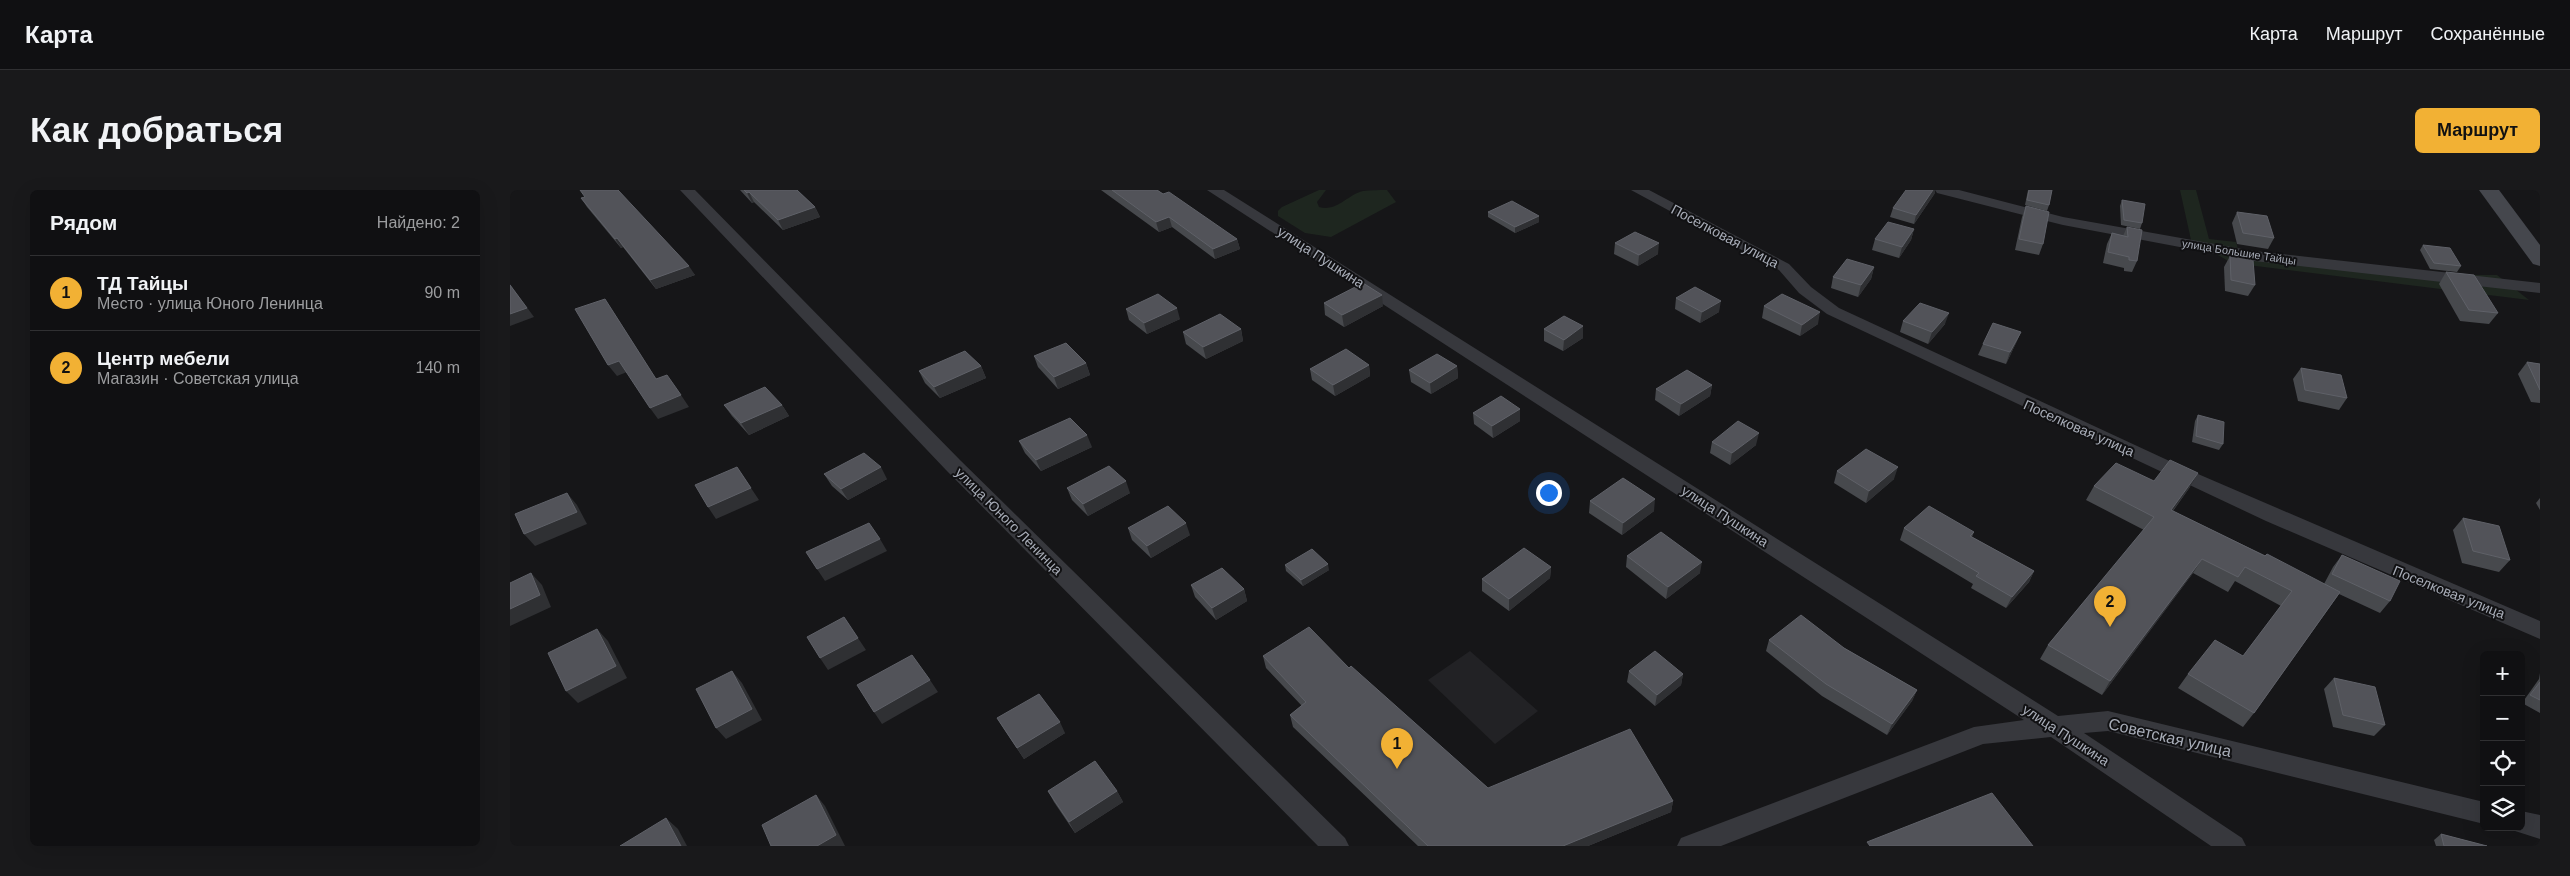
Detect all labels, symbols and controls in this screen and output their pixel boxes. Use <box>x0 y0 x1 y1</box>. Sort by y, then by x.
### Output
text: Карта <box>25 21 93 48</box>
text: Карта <box>2250 24 2298 44</box>
text: Маршрут <box>2326 24 2402 44</box>
text: Сохранённые <box>2430 24 2545 44</box>
button: Маршрут <box>2415 108 2540 153</box>
text: Как добраться <box>30 110 283 149</box>
street label: Поселковая улица <box>1669 201 1782 271</box>
text: Рядом <box>50 211 117 234</box>
text: Найдено: 2 <box>377 214 460 231</box>
street label: улица Пушкина <box>1275 223 1368 291</box>
street label: улица Большие Тайцы <box>2181 237 2297 267</box>
text: ТД Тайцы <box>97 273 188 294</box>
text: 1 <box>62 284 70 301</box>
text: 90 m <box>424 284 460 301</box>
text: Место · улица Юного Ленинца <box>97 295 323 312</box>
text: Центр мебели <box>97 348 230 369</box>
text: 2 <box>62 359 70 376</box>
text: 140 m <box>416 359 460 376</box>
text: Магазин · Советская улица <box>97 370 299 387</box>
street label: Поселковая улица <box>2021 396 2137 460</box>
street label: улица Юного Ленинца <box>952 464 1066 578</box>
your location <box>1536 480 1562 506</box>
street label: улица Пушкина <box>1679 482 1772 550</box>
street label: Поселковая улица <box>2391 562 2508 622</box>
pin: 2 <box>2094 586 2126 627</box>
map controls <box>2480 651 2525 831</box>
button: + <box>2480 651 2525 696</box>
button: − <box>2480 696 2525 741</box>
street label: улица Пушкина <box>2020 701 2113 769</box>
street label: Советская улица <box>2107 715 2233 760</box>
pin: 1 <box>1381 728 1413 769</box>
button: locate <box>2480 741 2525 786</box>
button: layers <box>2480 786 2525 831</box>

